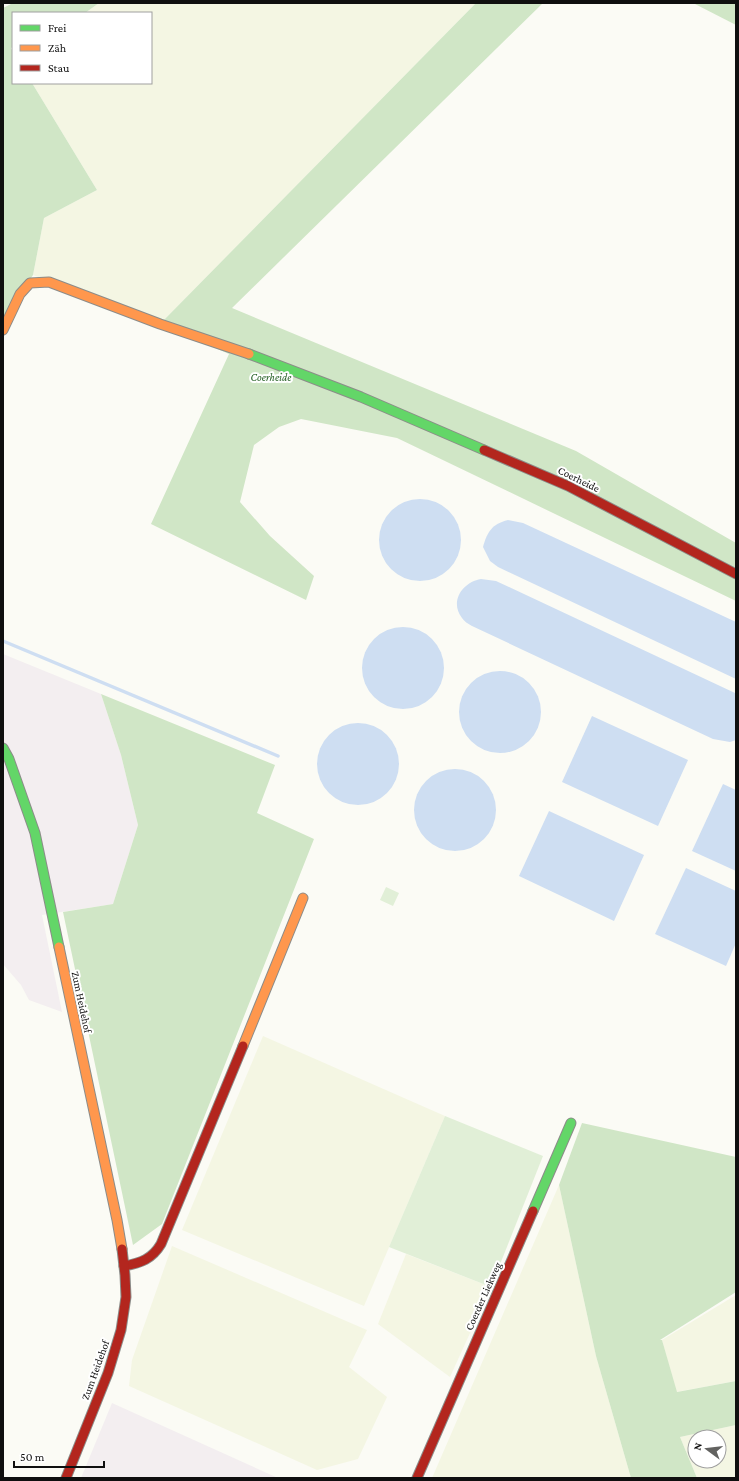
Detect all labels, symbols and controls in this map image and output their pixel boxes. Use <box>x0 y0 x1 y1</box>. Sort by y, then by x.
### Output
legend <box>12 12 152 84</box>
text: Frei <box>48 21 66 35</box>
text: Zäh <box>48 41 67 55</box>
text: Stau <box>48 61 70 75</box>
park label: Coerheide <box>251 371 292 383</box>
street label: Coerheide <box>556 464 602 494</box>
street label: Zum Heidehof <box>70 970 95 1035</box>
street label: Coerder Liekweg <box>463 1259 505 1332</box>
street label: Zum Heidehof <box>79 1338 112 1401</box>
north arrow <box>687 1429 727 1469</box>
text: N <box>691 1441 704 1452</box>
scale bar <box>14 1443 104 1469</box>
text: 50 m <box>20 1450 45 1464</box>

